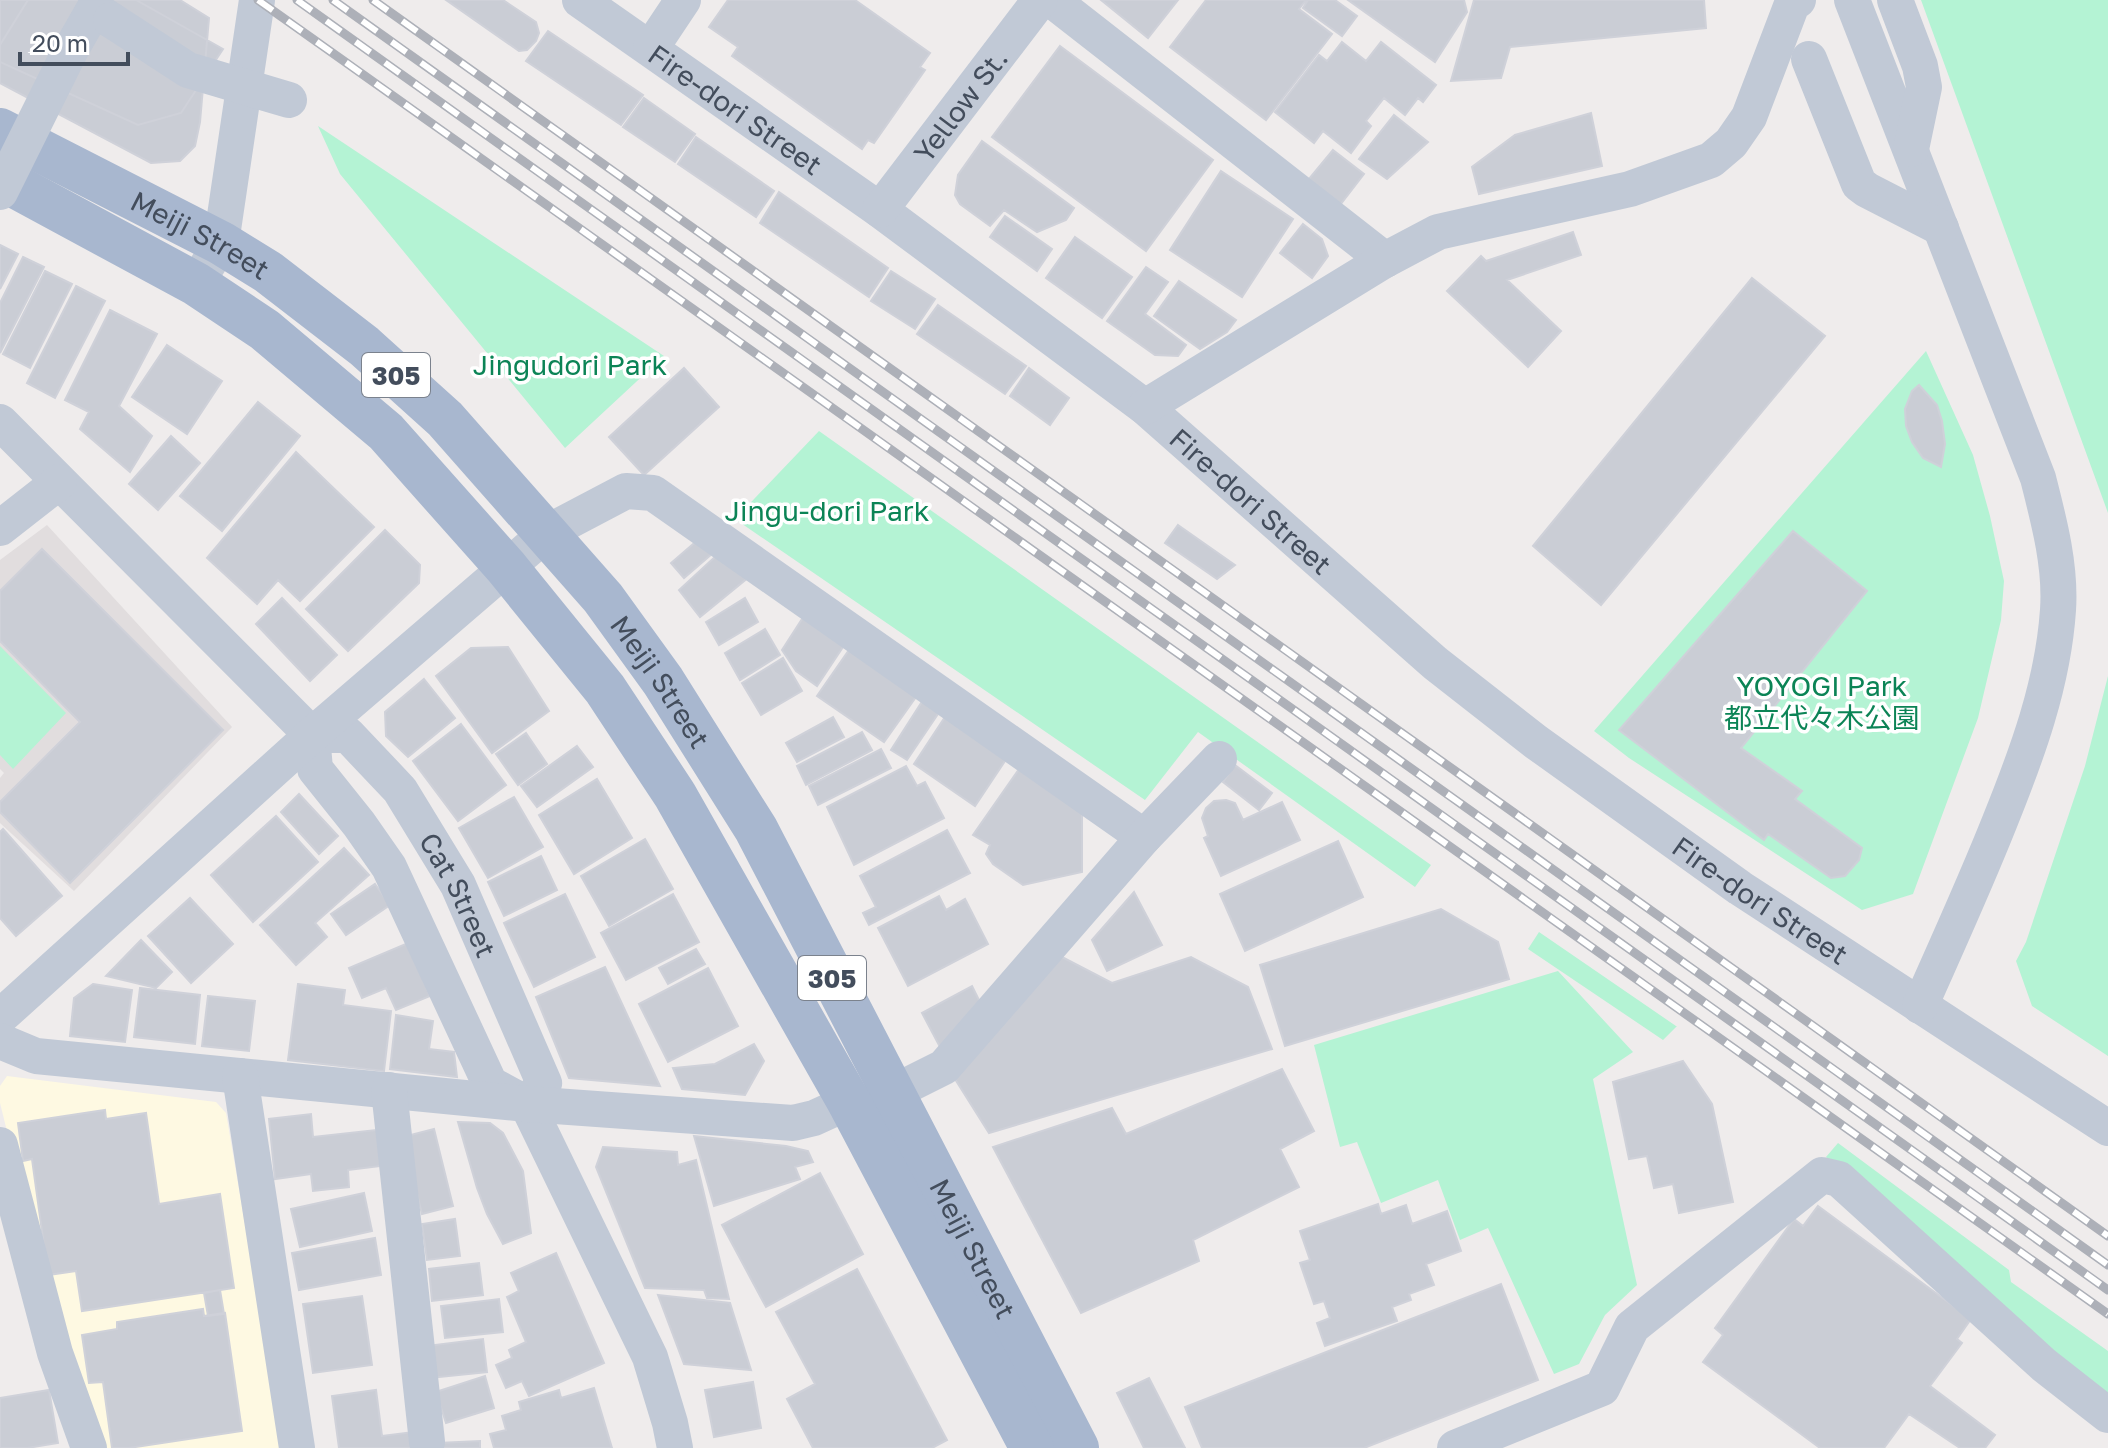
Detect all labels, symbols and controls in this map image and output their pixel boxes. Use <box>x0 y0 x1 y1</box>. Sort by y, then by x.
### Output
scale bar <box>20 16 128 66</box>
text: 20 m <box>32 28 88 57</box>
street label: Fire-dori Street <box>643 37 829 181</box>
street label: Yellow St. <box>906 42 1014 168</box>
street label: Meiji Street <box>126 183 276 286</box>
park label: Jingudori Park <box>473 348 667 381</box>
road number: 305 <box>362 353 430 397</box>
street label: Fire-dori Street <box>1164 421 1339 581</box>
park label: Jingu-dori Park <box>724 494 930 527</box>
street label: Meiji Street <box>604 609 717 754</box>
park label: YOYOGI Park 都立代々木公園 <box>1724 669 1920 734</box>
street label: Cat Street <box>413 826 504 962</box>
street label: Fire-dori Street <box>1667 829 1854 971</box>
road number: 305 <box>798 956 866 1000</box>
street label: Meiji Street <box>924 1173 1023 1324</box>

